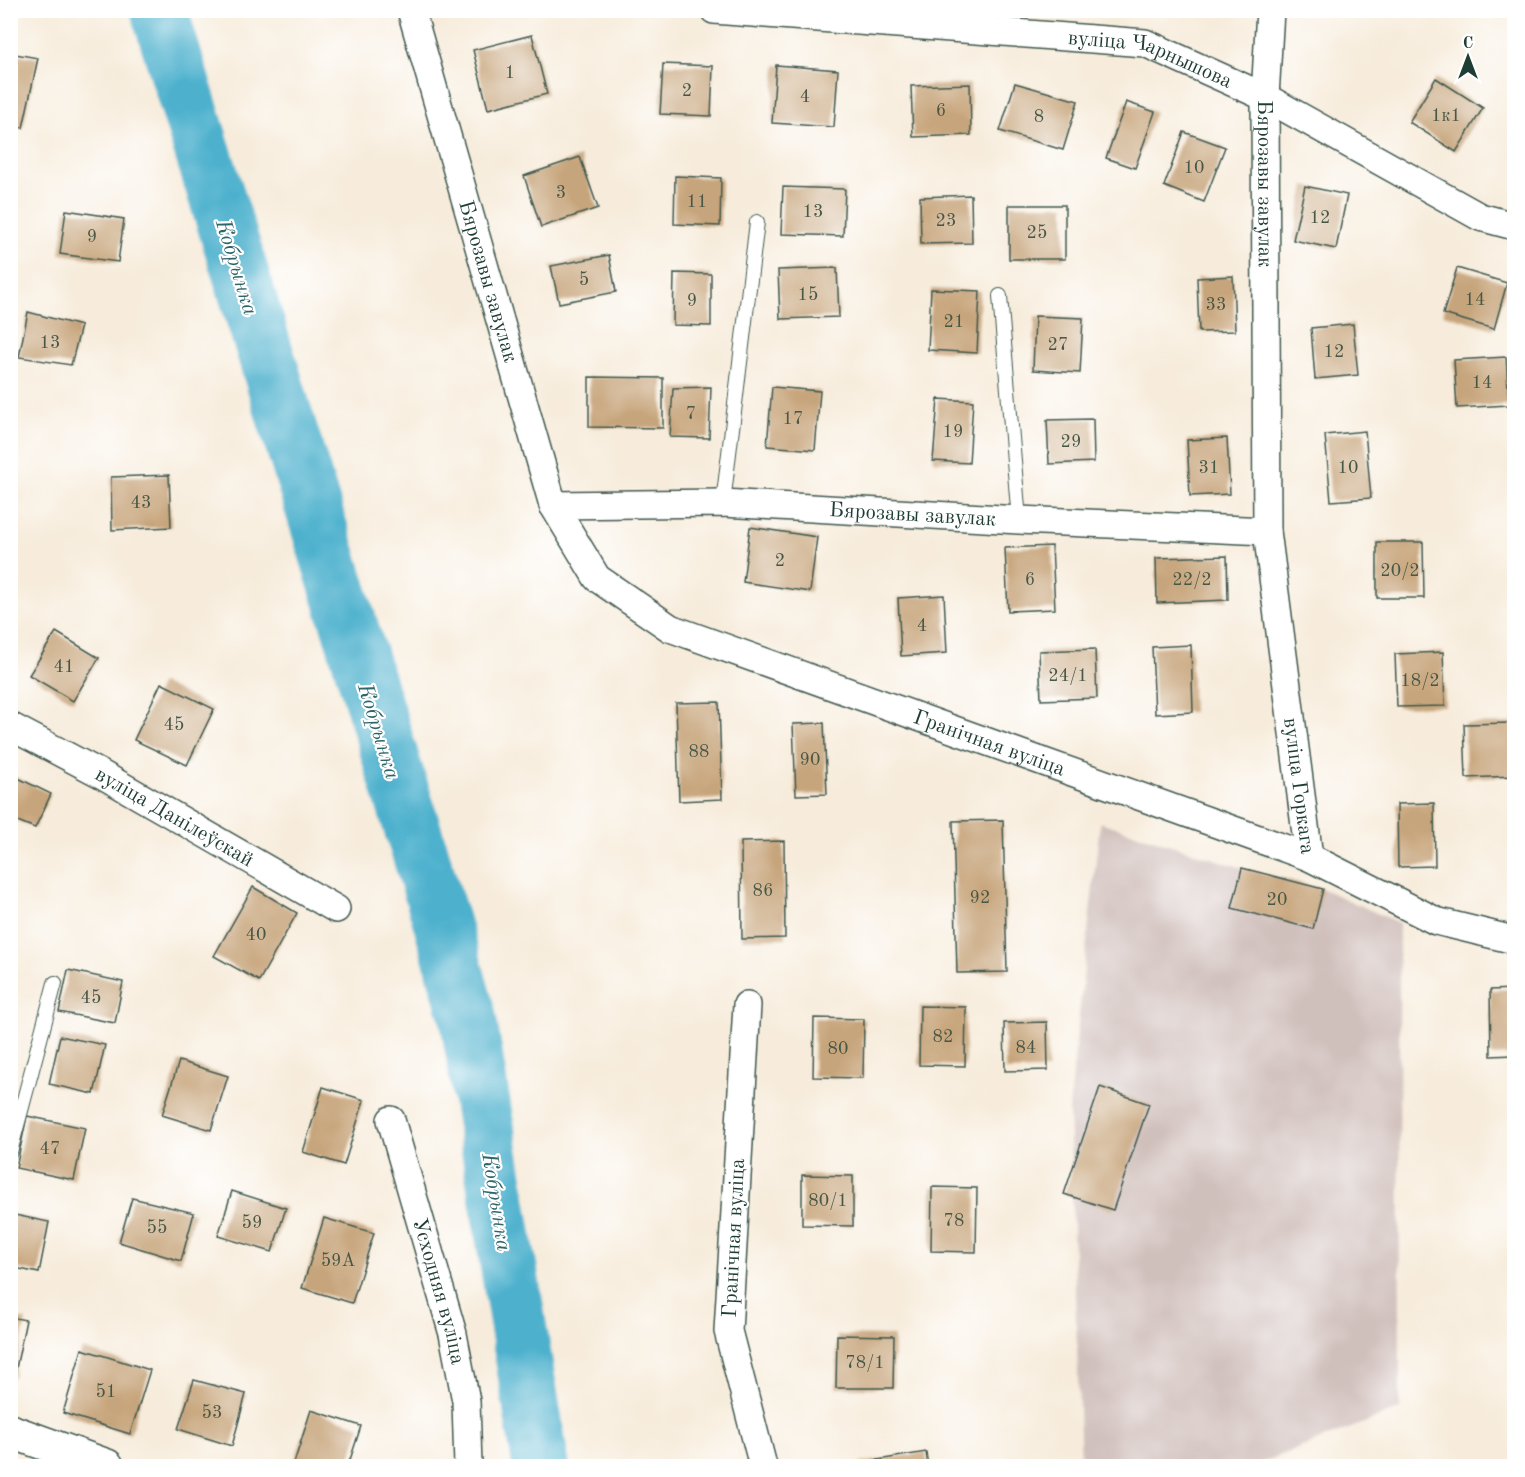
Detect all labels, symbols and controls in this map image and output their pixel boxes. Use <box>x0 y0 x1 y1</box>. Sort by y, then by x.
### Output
north arrow <box>1438 27 1498 87</box>
street label: вуліца Чарнышова <box>1067 28 1235 93</box>
text: С <box>1463 36 1473 52</box>
house number: 1 <box>505 64 515 82</box>
house number: 2 <box>682 82 692 100</box>
house number: 4 <box>800 88 810 106</box>
street label: Бярозавы завулак <box>1253 100 1275 268</box>
house number: 6 <box>936 102 946 120</box>
house number: 1к1 <box>1431 107 1461 125</box>
house number: 8 <box>1034 108 1044 126</box>
house number: 10 <box>1184 159 1204 177</box>
house number: 3 <box>556 184 566 202</box>
house number: 11 <box>687 193 707 211</box>
street label: Бярозавы завулак <box>454 198 521 365</box>
house number: 13 <box>803 203 823 221</box>
house number: 12 <box>1310 209 1330 227</box>
house number: 23 <box>936 212 956 230</box>
water label: Кобрынка <box>211 216 261 318</box>
house number: 25 <box>1027 224 1047 242</box>
house number: 9 <box>87 228 97 246</box>
house number: 5 <box>579 271 589 289</box>
house number: 15 <box>798 286 818 304</box>
house number: 14 <box>1465 291 1485 309</box>
house number: 9 <box>687 292 697 310</box>
house number: 33 <box>1206 296 1226 314</box>
house number: 21 <box>944 313 964 331</box>
house number: 13 <box>40 334 60 352</box>
house number: 27 <box>1048 336 1068 354</box>
house number: 12 <box>1324 343 1344 361</box>
house number: 14 <box>1472 374 1492 392</box>
house number: 7 <box>686 405 696 423</box>
house number: 17 <box>783 410 803 428</box>
house number: 19 <box>943 423 963 441</box>
house number: 29 <box>1061 433 1081 451</box>
house number: 31 <box>1199 459 1219 477</box>
house number: 10 <box>1338 459 1358 477</box>
house number: 43 <box>131 494 151 512</box>
street label: Бярозавы завулак <box>828 500 997 531</box>
house number: 2 <box>775 552 785 570</box>
house number: 20/2 <box>1380 562 1420 580</box>
house number: 6 <box>1025 571 1035 589</box>
house number: 22/2 <box>1172 571 1212 589</box>
house number: 4 <box>917 617 927 635</box>
house number: 41 <box>54 658 74 676</box>
house number: 24/1 <box>1048 667 1088 685</box>
house number: 18/2 <box>1400 672 1440 690</box>
water label: Кобрынка <box>353 680 403 782</box>
street label: Гранічная вуліца <box>910 707 1068 781</box>
house number: 45 <box>164 716 184 734</box>
street label: вуліца Горкага <box>1279 716 1318 855</box>
house number: 88 <box>689 743 709 761</box>
house number: 90 <box>800 751 820 769</box>
street label: вуліца Данілеўскай <box>91 764 257 871</box>
house number: 86 <box>753 882 773 900</box>
house number: 92 <box>970 889 990 907</box>
house number: 20 <box>1267 891 1287 909</box>
house number: 40 <box>246 926 266 944</box>
house number: 45 <box>81 989 101 1007</box>
house number: 82 <box>933 1028 953 1046</box>
house number: 84 <box>1016 1039 1036 1057</box>
house number: 80 <box>828 1040 848 1058</box>
house number: 47 <box>40 1140 60 1158</box>
water label: Кобрынка <box>477 1151 515 1253</box>
street label: Гранічная вуліца <box>720 1158 749 1318</box>
house number: 80/1 <box>808 1192 848 1210</box>
house number: 78 <box>944 1212 964 1230</box>
house number: 59 <box>242 1214 262 1232</box>
street label: Усходняя вуліца <box>408 1216 468 1366</box>
house number: 55 <box>147 1219 167 1237</box>
house number: 59А <box>321 1252 356 1270</box>
house number: 78/1 <box>845 1354 885 1372</box>
house number: 51 <box>96 1383 116 1401</box>
house number: 53 <box>202 1404 222 1422</box>

